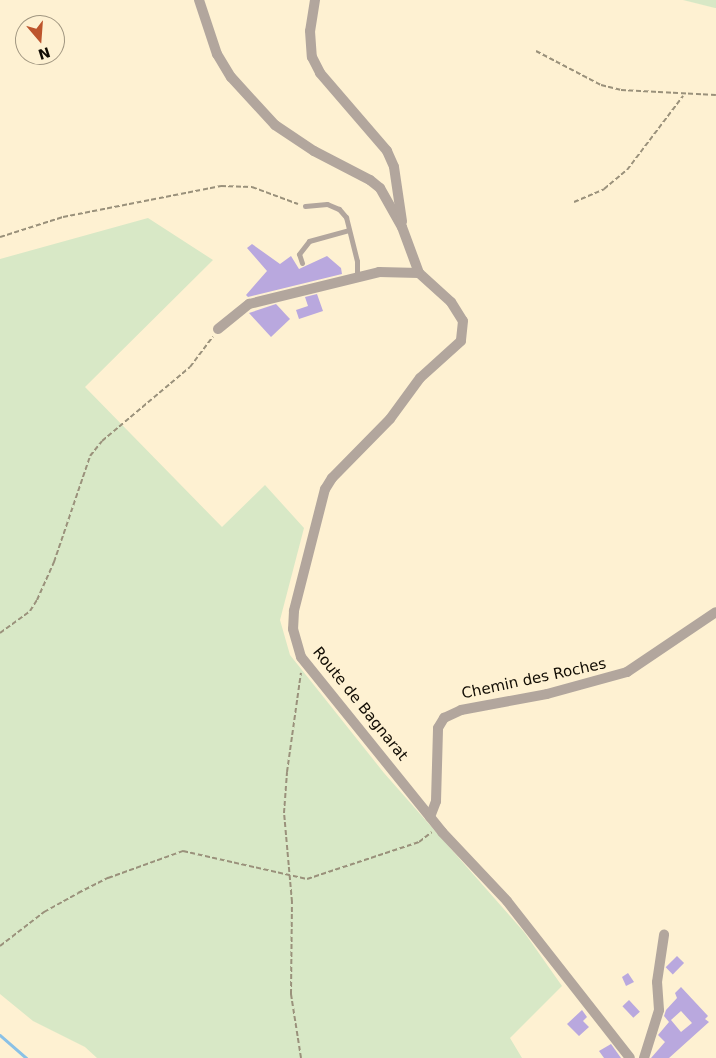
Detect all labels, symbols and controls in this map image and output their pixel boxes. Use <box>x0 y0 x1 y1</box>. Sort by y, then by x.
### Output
north arrow <box>15 15 65 65</box>
text: N <box>36 44 52 63</box>
street label: Route de Bagnarat <box>309 644 411 764</box>
street label: Chemin des Roches <box>460 655 608 703</box>

